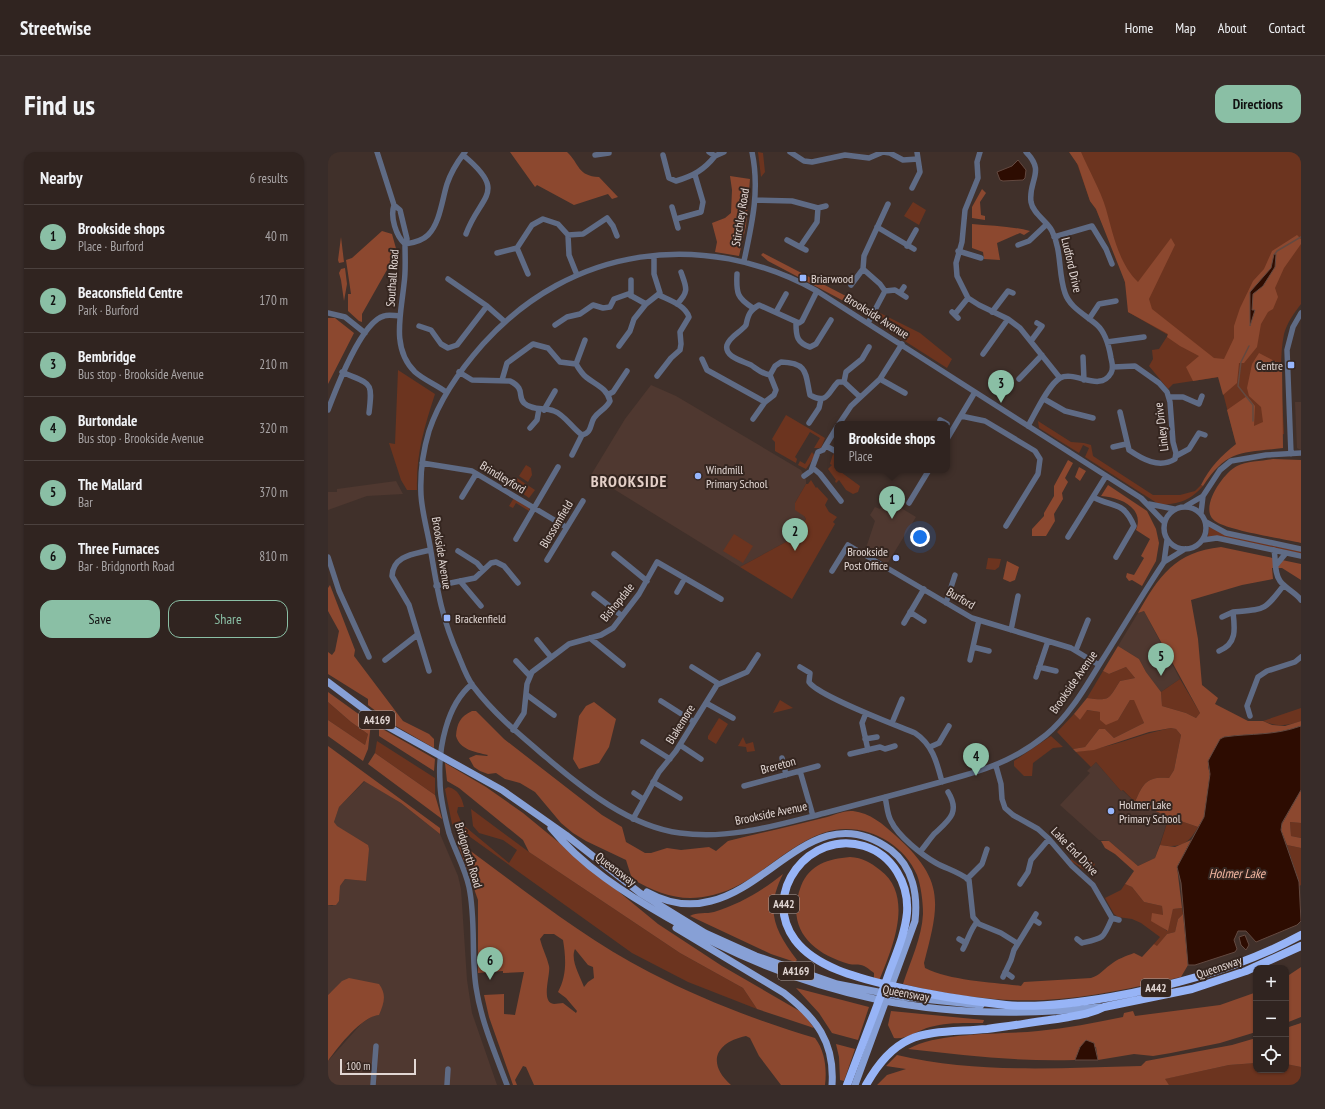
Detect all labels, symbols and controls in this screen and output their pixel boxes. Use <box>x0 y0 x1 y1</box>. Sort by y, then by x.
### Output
text: Streetwise <box>20 16 91 40</box>
text: Home <box>1125 19 1153 37</box>
text: Map <box>1175 19 1196 37</box>
text: About <box>1218 19 1247 37</box>
text: Contact <box>1269 19 1305 37</box>
button: Directions <box>1215 85 1301 123</box>
text: Find us <box>24 86 95 123</box>
text: Nearby <box>40 167 83 189</box>
text: 6 results <box>249 170 288 187</box>
street label: Stirchley Road <box>728 187 752 247</box>
text: Brookside shops <box>78 219 165 238</box>
text: 1 <box>50 228 56 245</box>
text: 40 m <box>265 228 288 245</box>
street label: Ludford Drive <box>1058 236 1086 294</box>
text: Place · Burford <box>78 238 144 255</box>
street label: Southall Road <box>383 249 401 307</box>
place label: Briarwood <box>811 271 853 286</box>
marker: Briarwood <box>798 273 808 283</box>
text: Beaconsfield Centre <box>78 283 183 302</box>
street label: Brookside Avenue <box>842 290 912 342</box>
text: 2 <box>50 292 56 309</box>
text: 170 m <box>259 292 288 309</box>
text: Park · Burford <box>78 302 139 319</box>
text: Bembridge <box>78 347 136 366</box>
text: 3 <box>50 356 56 373</box>
text: 210 m <box>259 356 288 373</box>
place label: Centre <box>1256 358 1283 373</box>
marker: Centre <box>1286 360 1296 370</box>
text: Bus stop · Brookside Avenue <box>78 366 204 383</box>
pin: 3 <box>988 370 1014 403</box>
street label: Linley Drive <box>1151 402 1171 452</box>
text: Burtondale <box>78 411 138 430</box>
text: 4 <box>50 420 56 437</box>
text: 320 m <box>259 420 288 437</box>
popup <box>834 421 950 473</box>
text: Brookside shops <box>849 429 935 448</box>
text: Bus stop · Brookside Avenue <box>78 430 204 447</box>
text: Place <box>849 448 873 465</box>
street label: Brindleyford <box>477 458 529 496</box>
place label: Windmill Primary School <box>706 462 768 491</box>
district label: BROOKSIDE <box>591 471 667 491</box>
marker: Windmill Primary School <box>693 471 703 481</box>
text: The Mallard <box>78 475 142 494</box>
text: 5 <box>50 484 56 501</box>
text: 370 m <box>259 484 288 501</box>
pin: 1 <box>879 486 905 519</box>
text: Bar <box>78 494 93 511</box>
street label: Blossomfield <box>536 497 576 551</box>
street label: Brookside Avenue <box>429 516 455 590</box>
pin: 2 <box>782 518 808 551</box>
your location <box>910 527 930 547</box>
text: Three Furnaces <box>78 539 159 558</box>
place label: Brookside Post Office <box>844 544 888 573</box>
text: 6 <box>50 548 56 565</box>
text: 810 m <box>259 548 288 565</box>
marker: Brookside Post Office <box>891 553 901 563</box>
text: Bar · Bridgnorth Road <box>78 558 174 575</box>
street label: Bishopdale <box>597 579 637 624</box>
street label: Burford <box>944 584 978 612</box>
button: Save <box>40 600 160 638</box>
button: Share <box>168 600 288 638</box>
place label: Brackenfield <box>455 611 506 626</box>
marker: Brackenfield <box>442 613 452 623</box>
pin: 5 <box>1148 643 1174 676</box>
street label: Brookside Avenue <box>1046 648 1100 716</box>
street label: Blakemore <box>662 701 698 747</box>
road number: A4169 <box>359 711 395 729</box>
pin: 4 <box>963 743 989 776</box>
street label: Brereton <box>759 753 797 777</box>
place label: Holmer Lake Primary School <box>1119 797 1181 826</box>
street label: Brookside Avenue <box>734 798 808 828</box>
marker: Holmer Lake Primary School <box>1106 806 1116 816</box>
street label: Bridgnorth Road <box>452 821 486 889</box>
street label: Lake End Drive <box>1048 824 1102 878</box>
street label: Queensway <box>593 849 640 890</box>
water label: Holmer Lake <box>1209 865 1267 882</box>
road number: A442 <box>769 895 799 913</box>
pin: 6 <box>477 947 503 980</box>
street label: Queensway <box>1194 952 1244 982</box>
road number: A4169 <box>778 962 814 980</box>
map controls <box>1253 965 1289 1073</box>
button: + <box>1253 965 1289 1001</box>
road number: A442 <box>1141 979 1171 997</box>
street label: Queensway <box>881 982 931 1005</box>
button: − <box>1253 1001 1289 1037</box>
button: locate <box>1253 1037 1289 1073</box>
scale bar <box>340 1057 416 1076</box>
text: 100 m <box>346 1059 370 1073</box>

